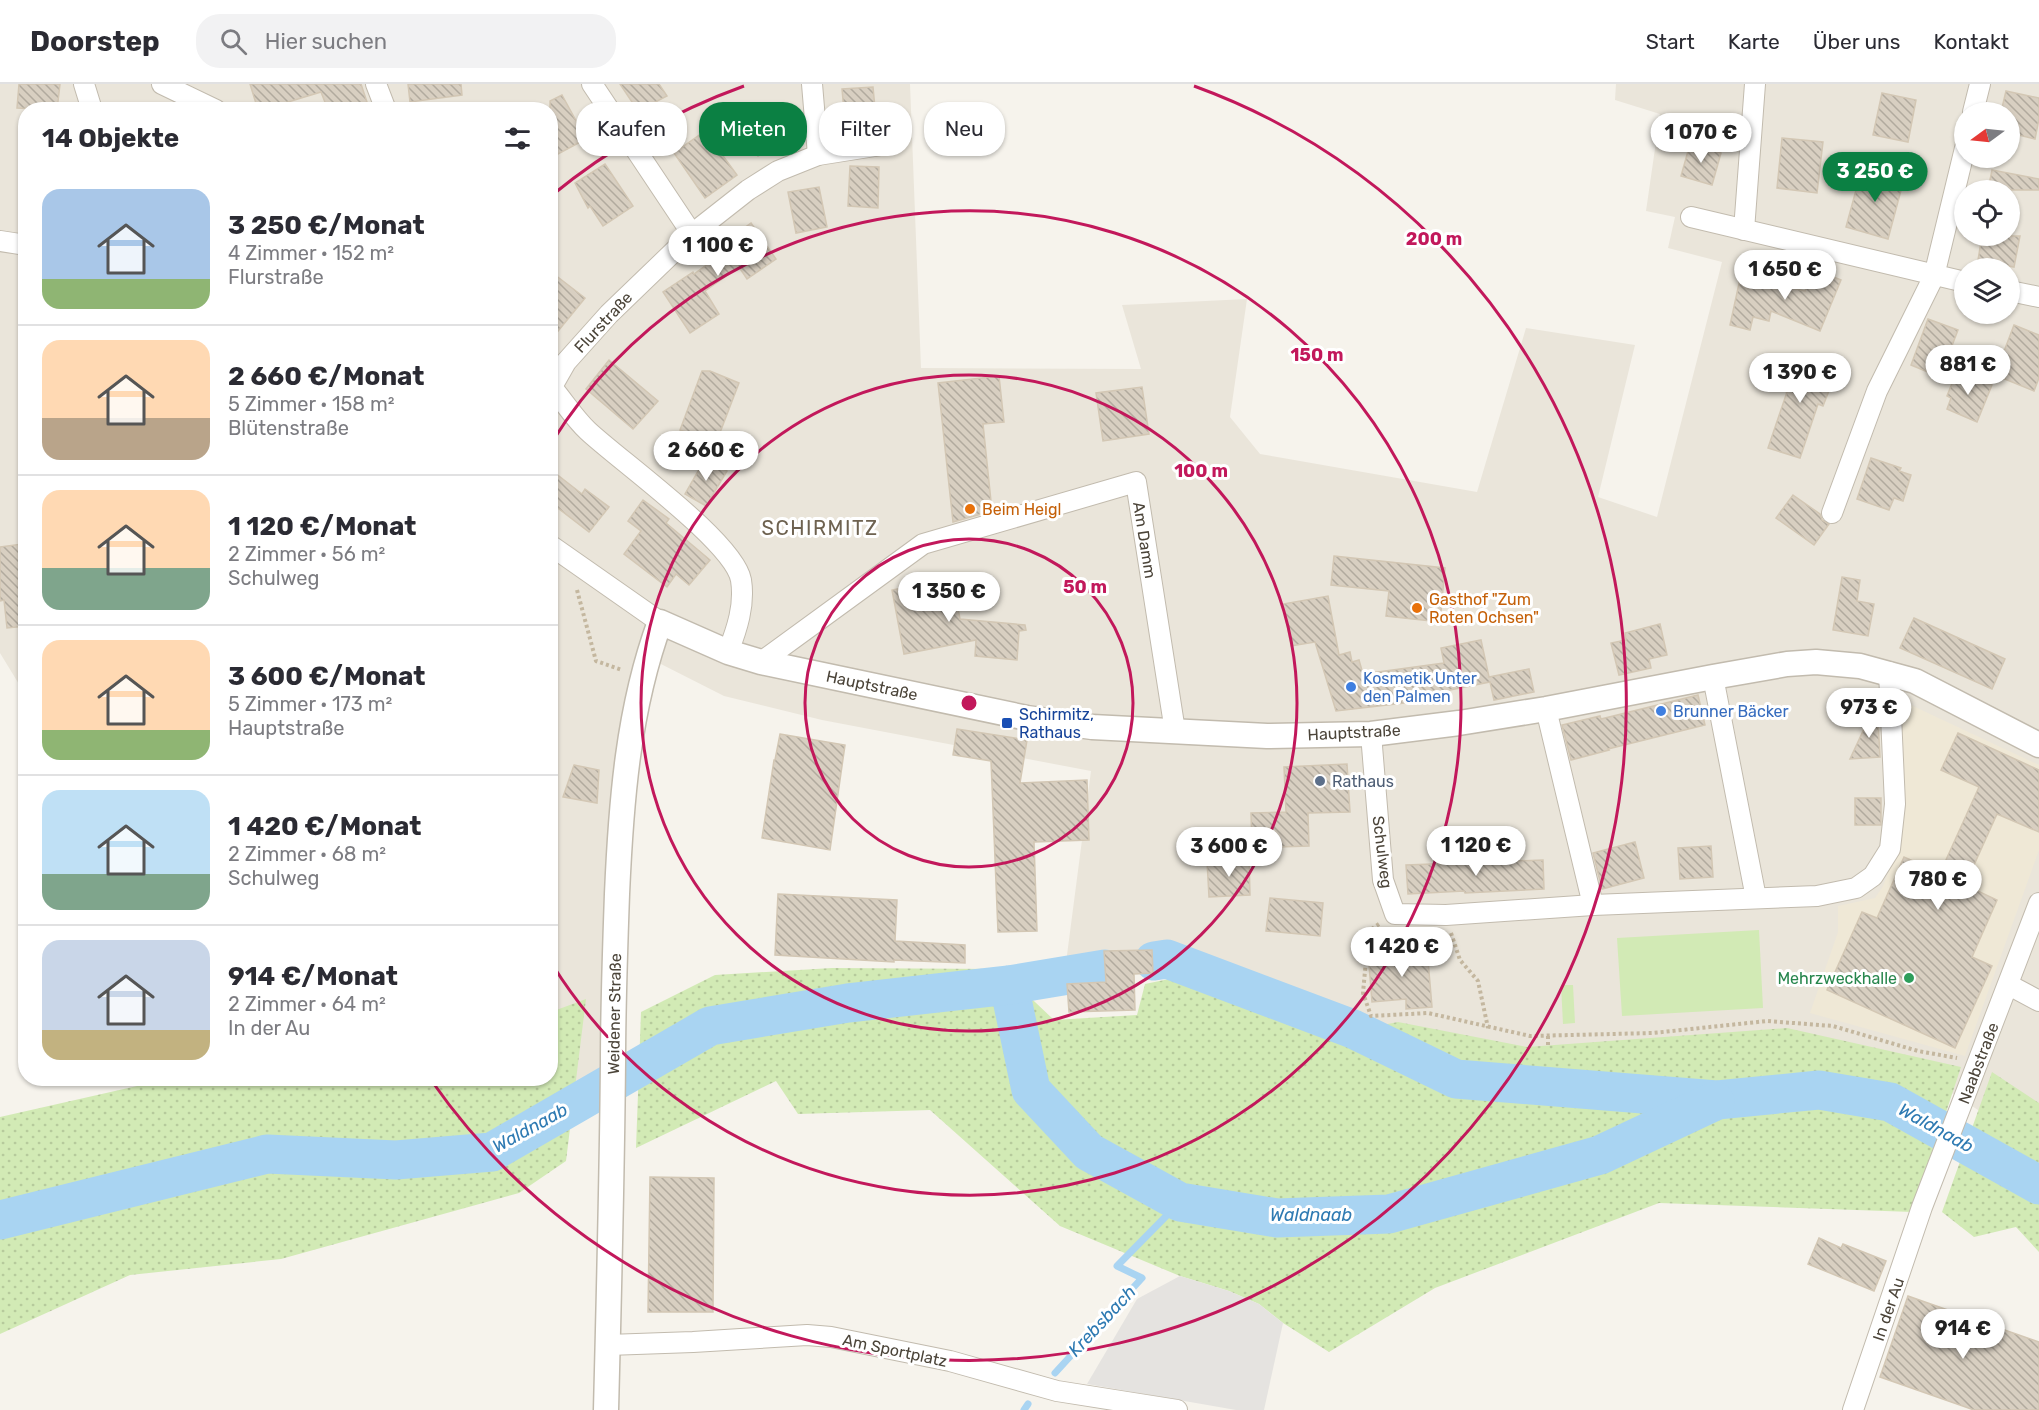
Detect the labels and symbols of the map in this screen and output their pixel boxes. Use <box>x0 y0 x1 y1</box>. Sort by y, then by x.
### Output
north arrow <box>1954 102 2020 168</box>
pin: 1 070 € <box>1646 113 1756 164</box>
pin: 3 250 € <box>1820 152 1930 203</box>
pin: 1 100 € <box>663 226 773 277</box>
text: 200 m <box>1406 228 1462 250</box>
pin: 1 650 € <box>1730 250 1840 301</box>
street label: Flurstraße <box>570 288 636 357</box>
text: 150 m <box>1290 344 1344 366</box>
pin: 881 € <box>1926 345 2010 396</box>
pin: 1 390 € <box>1745 353 1855 404</box>
pin: 2 660 € <box>651 431 761 482</box>
text: 100 m <box>1174 460 1228 482</box>
place label: Beim Heigl <box>982 500 1061 519</box>
street label: Am Damm <box>1129 500 1160 580</box>
marker: Beim Heigl <box>963 502 977 516</box>
district label: SCHIRMITZ <box>761 516 879 540</box>
pin: 1 350 € <box>894 572 1004 623</box>
text: 50 m <box>1063 576 1107 598</box>
place label: Gasthof "Zum Roten Ochsen" <box>1429 590 1539 627</box>
marker: Gasthof "Zum Roten Ochsen" <box>1410 601 1424 615</box>
street label: Hauptstraße <box>824 667 919 704</box>
place label: Kosmetik Unter den Palmen <box>1363 669 1477 706</box>
marker: Kosmetik Unter den Palmen <box>1344 680 1358 694</box>
pin: 973 € <box>1827 688 1911 739</box>
centre of rings <box>959 693 979 713</box>
place label: Brunner Bäcker <box>1673 702 1789 721</box>
marker: Brunner Bäcker <box>1654 704 1668 718</box>
place label: Schirmitz, Rathaus <box>1019 705 1094 742</box>
marker: Schirmitz, Rathaus <box>1000 716 1014 730</box>
street label: Hauptstraße <box>1307 721 1401 744</box>
place label: Rathaus <box>1332 772 1394 791</box>
marker: Rathaus <box>1313 774 1327 788</box>
street label: Schulweg <box>1369 815 1396 890</box>
pin: 1 120 € <box>1421 826 1531 877</box>
pin: 3 600 € <box>1174 827 1284 878</box>
pin: 780 € <box>1896 860 1980 911</box>
pin: 1 420 € <box>1347 927 1457 978</box>
street label: Weidener Straße <box>604 953 625 1075</box>
place label: Mehrzweckhalle <box>1777 969 1897 988</box>
marker: Mehrzweckhalle <box>1902 971 1916 985</box>
street label: Naabstraße <box>1954 1020 2003 1107</box>
water label: Waldnaab <box>489 1098 571 1158</box>
water label: Waldnaab <box>1895 1098 1977 1158</box>
water label: Waldnaab <box>1270 1204 1352 1226</box>
street label: In der Au <box>1869 1275 1908 1343</box>
water label: Krebsbach <box>1063 1281 1141 1361</box>
pin: 914 € <box>1921 1309 2005 1360</box>
street label: Am Sportplatz <box>841 1330 949 1371</box>

